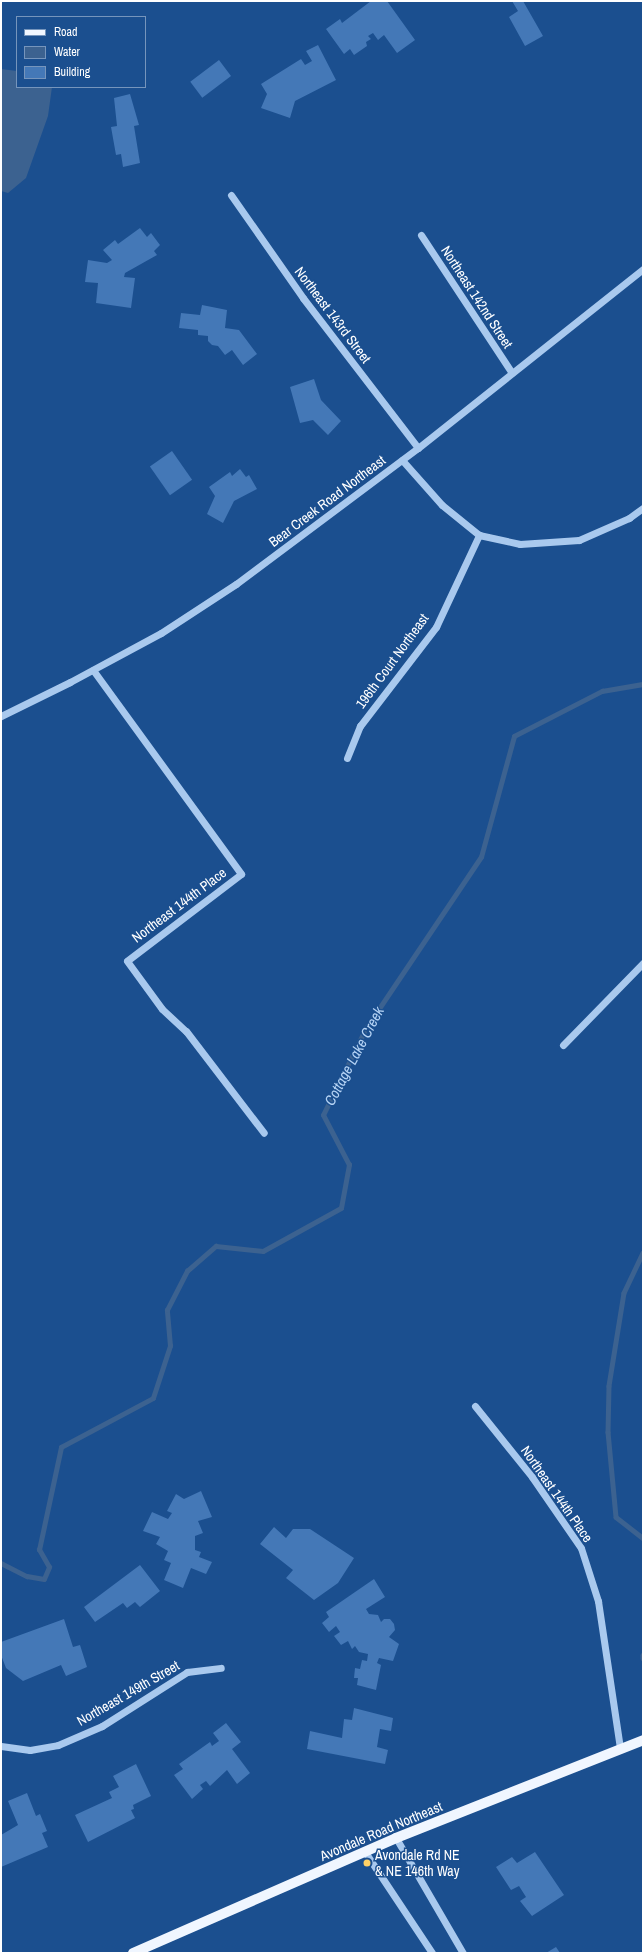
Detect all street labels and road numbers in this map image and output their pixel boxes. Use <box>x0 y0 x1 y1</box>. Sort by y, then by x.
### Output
street label: Northeast 142nd Street <box>438 243 516 351</box>
street label: Northeast 143rd Street <box>291 264 375 366</box>
street label: Bear Creek Road Northeast <box>265 452 389 550</box>
street label: 196th Court Northeast <box>352 610 432 712</box>
street label: Northeast 144th Place <box>129 864 229 946</box>
street label: Northeast 144th Place <box>518 1443 596 1545</box>
street label: Northeast 149th Street <box>74 1657 182 1729</box>
street label: Avondale Road Northeast <box>317 1798 445 1864</box>

